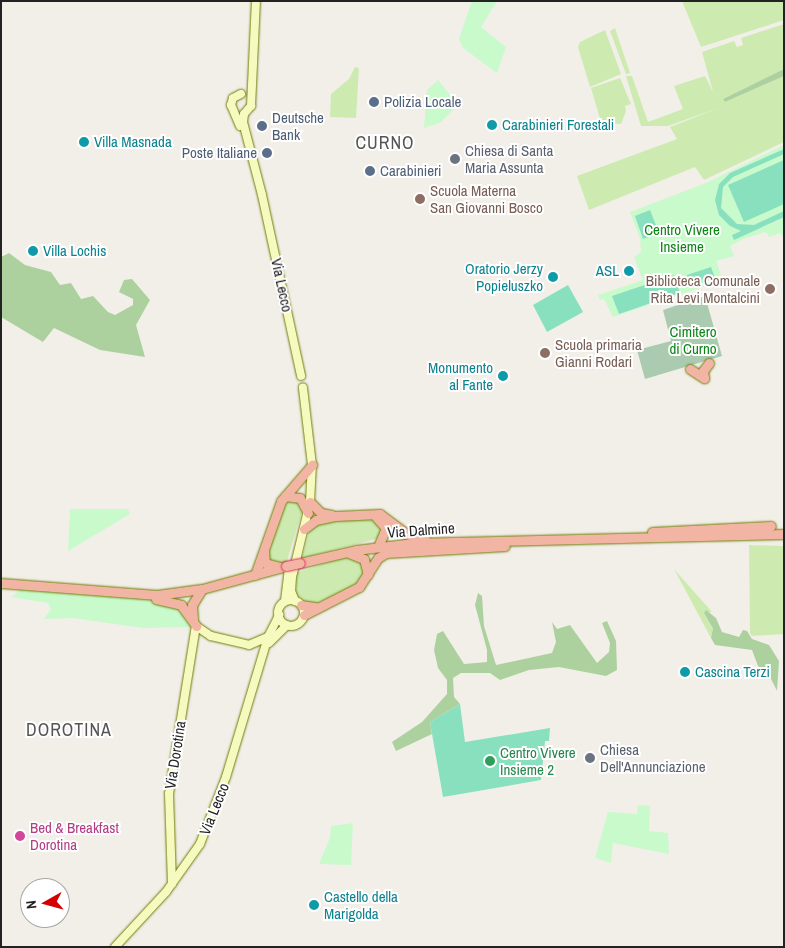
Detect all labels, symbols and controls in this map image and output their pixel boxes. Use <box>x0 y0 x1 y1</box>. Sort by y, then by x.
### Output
place label: Polizia Locale <box>384 93 461 111</box>
marker: Polizia Locale <box>368 96 380 108</box>
place label: Deutsche Bank <box>272 108 324 143</box>
place label: Carabinieri Forestali <box>502 116 614 134</box>
marker: Carabinieri Forestali <box>486 119 498 131</box>
marker: Deutsche Bank <box>256 120 268 132</box>
district label: CURNO <box>355 132 415 154</box>
place label: Villa Masnada <box>94 133 172 151</box>
marker: Villa Masnada <box>78 136 90 148</box>
place label: Chiesa di Santa Maria Assunta <box>465 141 553 176</box>
place label: Poste Italiane <box>182 144 257 162</box>
marker: Poste Italiane <box>261 147 273 159</box>
marker: Chiesa di Santa Maria Assunta <box>449 153 461 165</box>
place label: Carabinieri <box>380 162 442 180</box>
marker: Carabinieri <box>364 165 376 177</box>
place label: Scuola Materna San Giovanni Bosco <box>430 181 543 216</box>
marker: Scuola Materna San Giovanni Bosco <box>414 193 426 205</box>
park label: Centro Vivere Insieme <box>644 220 720 255</box>
place label: Villa Lochis <box>43 242 106 260</box>
marker: Villa Lochis <box>27 245 39 257</box>
street label: Via Lecco <box>268 256 296 314</box>
place label: Oratorio Jerzy Popieluszko <box>465 259 543 294</box>
place label: ASL <box>596 262 619 280</box>
marker: ASL <box>623 265 635 277</box>
marker: Oratorio Jerzy Popieluszko <box>547 271 559 283</box>
place label: Biblioteca Comunale Rita Levi Montalcini <box>646 271 760 306</box>
marker: Biblioteca Comunale Rita Levi Montalcini <box>764 283 776 295</box>
park label: Cimitero di Curno <box>669 322 717 357</box>
place label: Scuola primaria Gianni Rodari <box>555 335 642 370</box>
marker: Scuola primaria Gianni Rodari <box>539 347 551 359</box>
place label: Monumento al Fante <box>428 358 493 393</box>
marker: Monumento al Fante <box>497 370 509 382</box>
street label: Via Dalmine <box>387 519 455 541</box>
place label: Cascina Terzi <box>695 663 770 681</box>
marker: Cascina Terzi <box>679 666 691 678</box>
district label: DOROTINA <box>25 719 113 741</box>
street label: Via Dorotina <box>161 720 189 790</box>
place label: Chiesa Dell'Annunciazione <box>600 740 706 775</box>
place label: Centro Vivere Insieme 2 <box>500 743 576 778</box>
marker: Chiesa Dell'Annunciazione <box>584 752 596 764</box>
marker: Centro Vivere Insieme 2 <box>484 755 496 767</box>
street label: Via Lecco <box>195 780 233 838</box>
place label: Bed & Breakfast Dorotina <box>30 818 119 853</box>
marker: Bed & Breakfast Dorotina <box>14 830 26 842</box>
north arrow <box>20 878 70 928</box>
place label: Castello della Marigolda <box>324 887 398 922</box>
text: N <box>22 899 41 910</box>
marker: Castello della Marigolda <box>308 899 320 911</box>

